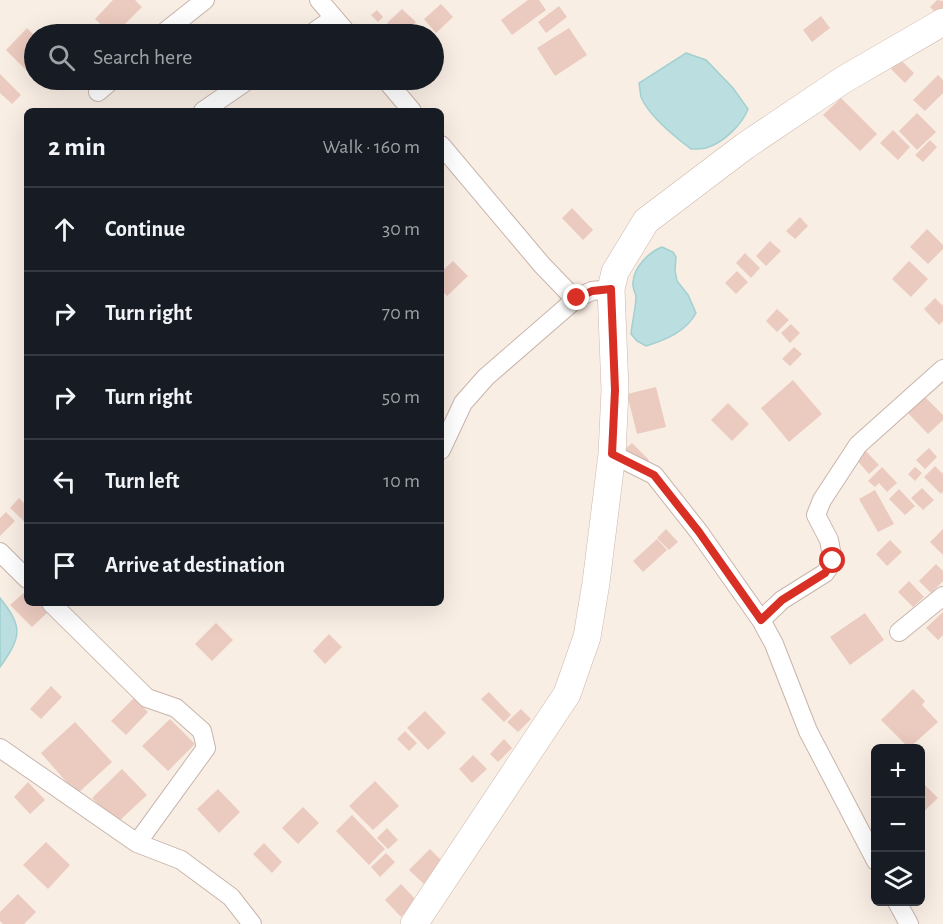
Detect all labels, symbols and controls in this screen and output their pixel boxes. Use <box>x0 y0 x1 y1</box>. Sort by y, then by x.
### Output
search box <box>24 24 444 90</box>
icon: search <box>45 41 78 74</box>
text: Search here <box>93 46 192 68</box>
text: 2 min <box>48 134 106 160</box>
text: Walk · 160 m <box>323 137 420 157</box>
icon: ahead <box>48 213 81 246</box>
text: Continue <box>105 218 185 240</box>
text: 30 m <box>382 219 420 239</box>
route end <box>563 284 589 310</box>
icon: right <box>48 297 81 330</box>
text: Turn right <box>105 302 192 324</box>
text: 70 m <box>382 303 420 323</box>
icon: right <box>48 381 81 414</box>
text: Turn right <box>105 386 192 408</box>
text: 50 m <box>382 387 420 407</box>
icon: left <box>48 465 81 498</box>
text: Turn left <box>105 470 179 492</box>
text: 10 m <box>383 471 420 491</box>
route start <box>819 547 845 573</box>
icon: arrive <box>48 549 81 582</box>
text: Arrive at destination <box>105 554 285 576</box>
map controls <box>871 744 925 906</box>
button: + <box>871 744 925 798</box>
button: − <box>871 798 925 852</box>
button: layers <box>871 852 925 906</box>

